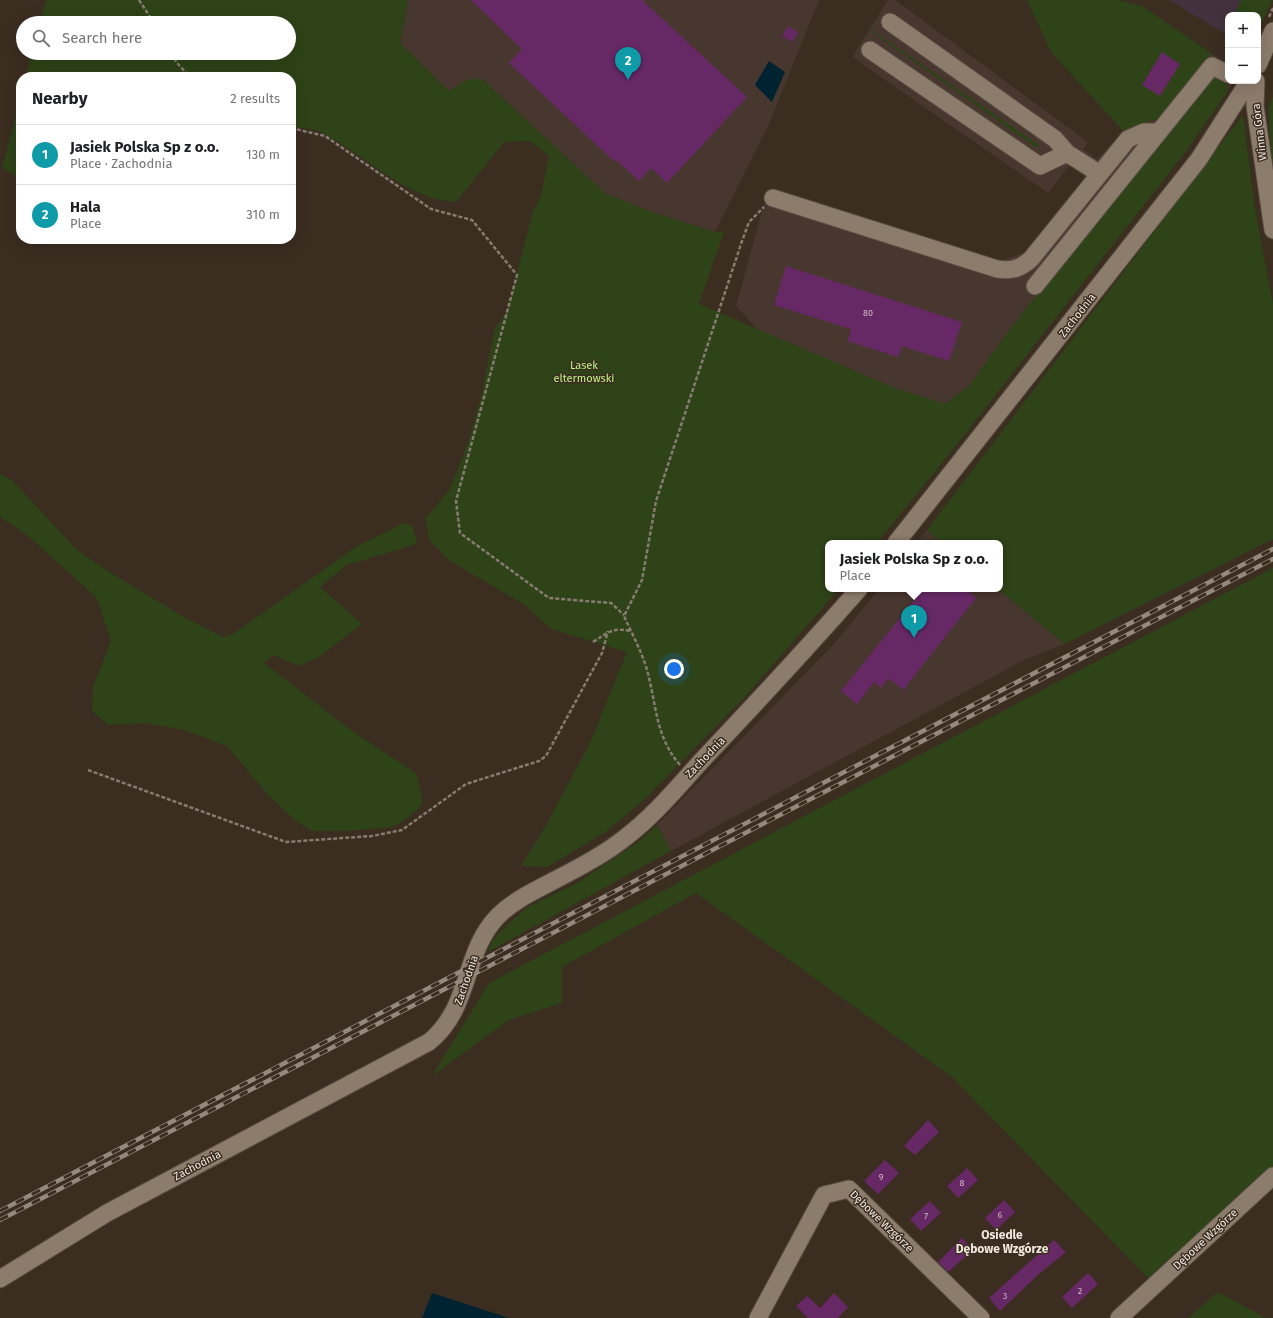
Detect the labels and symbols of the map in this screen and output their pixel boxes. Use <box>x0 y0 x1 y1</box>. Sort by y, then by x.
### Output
pin: 2 <box>615 47 641 80</box>
street label: Winna Góra <box>1250 103 1269 161</box>
street label: Zachodnia <box>1056 291 1098 340</box>
house number: 80 <box>863 308 873 318</box>
park label: Lasek eltermowski <box>554 359 614 385</box>
pin: 1 <box>901 605 927 638</box>
your location <box>664 659 684 679</box>
street label: Zachodnia <box>683 734 728 780</box>
street label: Zachodnia <box>452 954 481 1007</box>
street label: Zachodnia <box>171 1148 223 1183</box>
house number: 9 <box>879 1172 884 1182</box>
house number: 8 <box>960 1178 965 1188</box>
street label: Dębowe Wzgórze <box>847 1188 916 1255</box>
street label: Dębowe Wzgórze <box>1170 1206 1240 1273</box>
house number: 6 <box>998 1210 1003 1220</box>
house number: 7 <box>924 1211 928 1221</box>
district label: Osiedle Dębowe Wzgórze <box>956 1228 1049 1256</box>
house number: 2 <box>1078 1286 1082 1296</box>
house number: 3 <box>1003 1291 1007 1301</box>

